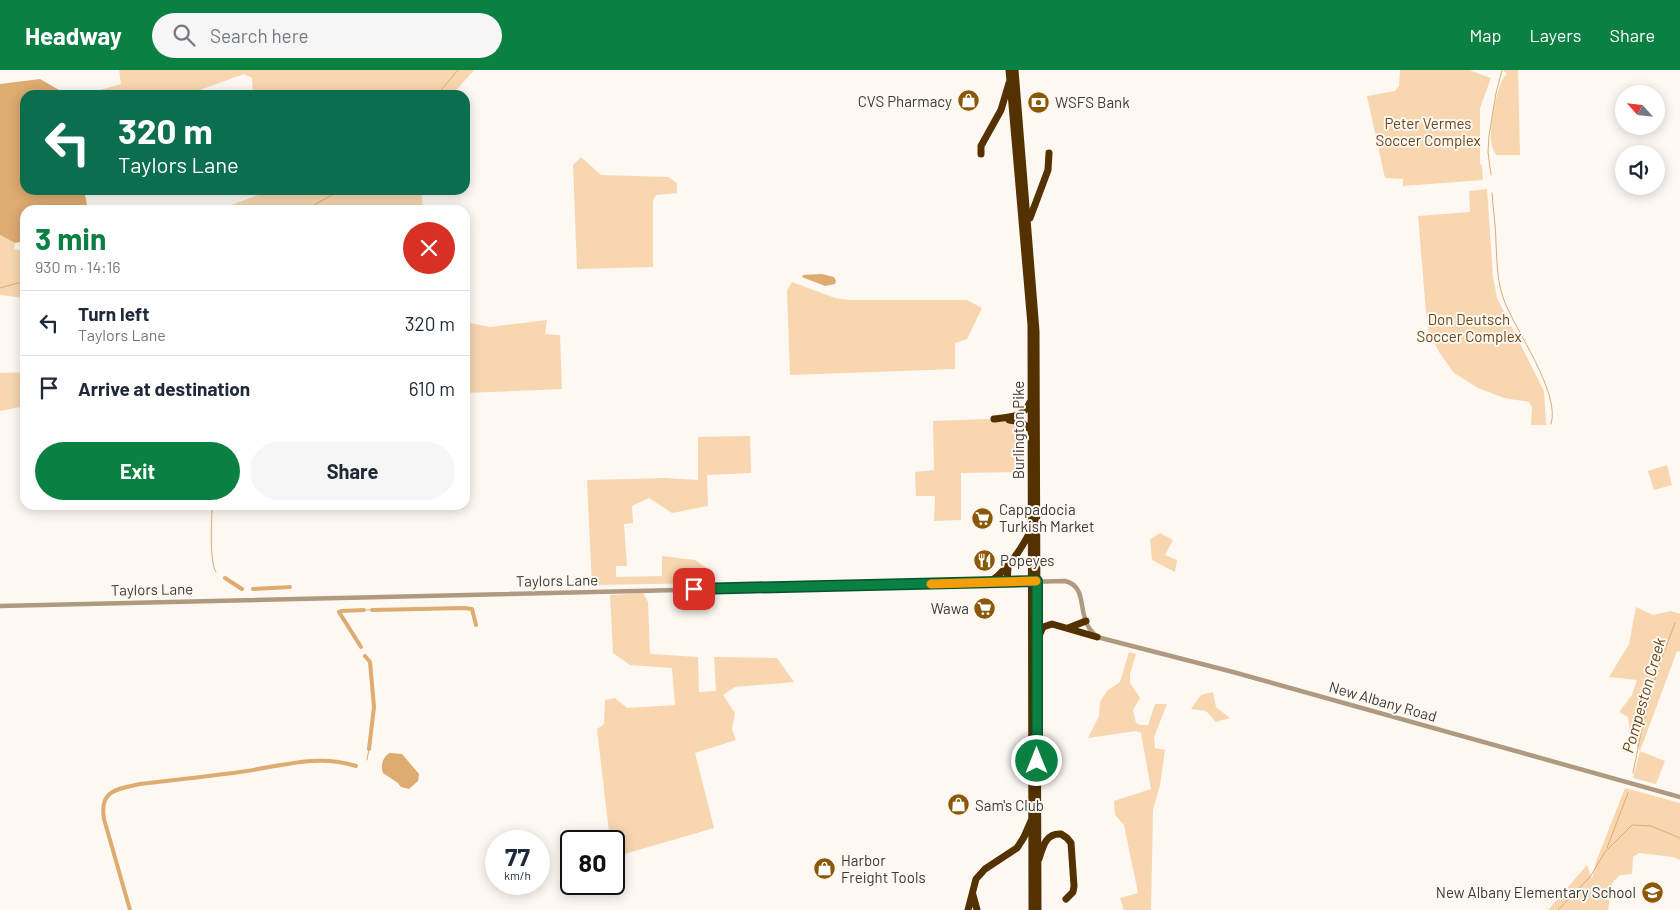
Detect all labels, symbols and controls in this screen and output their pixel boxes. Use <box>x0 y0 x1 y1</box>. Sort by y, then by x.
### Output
search box <box>152 13 502 58</box>
text: Headway <box>25 21 122 50</box>
icon: search <box>170 21 198 49</box>
text: Search here <box>210 24 309 47</box>
text: Map <box>1469 24 1501 46</box>
text: Layers <box>1529 24 1582 46</box>
text: Share <box>1610 24 1655 46</box>
north arrow <box>1615 85 1665 135</box>
map controls <box>1615 85 1665 195</box>
shop icon: CVS Pharmacy <box>956 89 980 113</box>
bank icon: WSFS Bank <box>1027 90 1051 114</box>
place label: CVS Pharmacy <box>858 92 952 110</box>
place label: WSFS Bank <box>1055 93 1130 111</box>
text: 320 m <box>118 109 213 151</box>
icon: left <box>35 110 100 175</box>
park label: Peter Vermes Soccer Complex <box>1375 114 1481 149</box>
button: sound <box>1615 145 1665 195</box>
text: Taylors Lane <box>118 151 239 177</box>
text: 3 min <box>35 220 106 256</box>
button: close <box>403 222 455 274</box>
text: 930 m · 14:16 <box>35 257 121 276</box>
text: Turn left <box>78 302 149 325</box>
icon: left <box>35 309 63 337</box>
park label: Don Deutsch Soccer Complex <box>1416 310 1522 345</box>
text: 320 m <box>405 312 455 335</box>
text: Taylors Lane <box>78 325 166 344</box>
icon: arrive <box>35 374 63 402</box>
text: Arrive at destination <box>78 377 250 400</box>
text: 610 m <box>409 377 455 400</box>
street label: Burlington Pike <box>1009 381 1027 479</box>
button: Exit <box>35 442 240 500</box>
button: Share <box>250 442 455 500</box>
place label: Cappadocia Turkish Market <box>999 500 1094 535</box>
supermarket icon: Cappadocia Turkish Market <box>971 506 995 530</box>
restaurant icon: Popeyes <box>972 548 996 572</box>
place label: Popeyes <box>1000 551 1055 569</box>
pin <box>673 568 715 610</box>
street label: Taylors Lane <box>516 570 598 590</box>
icon: arrive <box>680 575 708 603</box>
street label: Taylors Lane <box>111 579 193 599</box>
supermarket icon: Wawa <box>973 596 997 620</box>
place label: Wawa <box>931 599 969 617</box>
water label: Pompeston Creek <box>1617 635 1669 755</box>
street label: New Albany Road <box>1327 677 1439 725</box>
position arrow <box>1010 734 1062 786</box>
shop icon: Sam's Club <box>947 793 971 817</box>
place label: Sam's Club <box>975 796 1044 814</box>
speed limit sign: 80 <box>560 830 625 895</box>
text: 77 <box>505 841 530 871</box>
place label: Harbor Freight Tools <box>841 851 926 886</box>
shop icon: Harbor Freight Tools <box>813 857 837 881</box>
text: km/h <box>504 868 531 882</box>
school or university icon: New Albany Elementary School <box>1640 880 1664 904</box>
place label: New Albany Elementary School <box>1436 883 1636 901</box>

